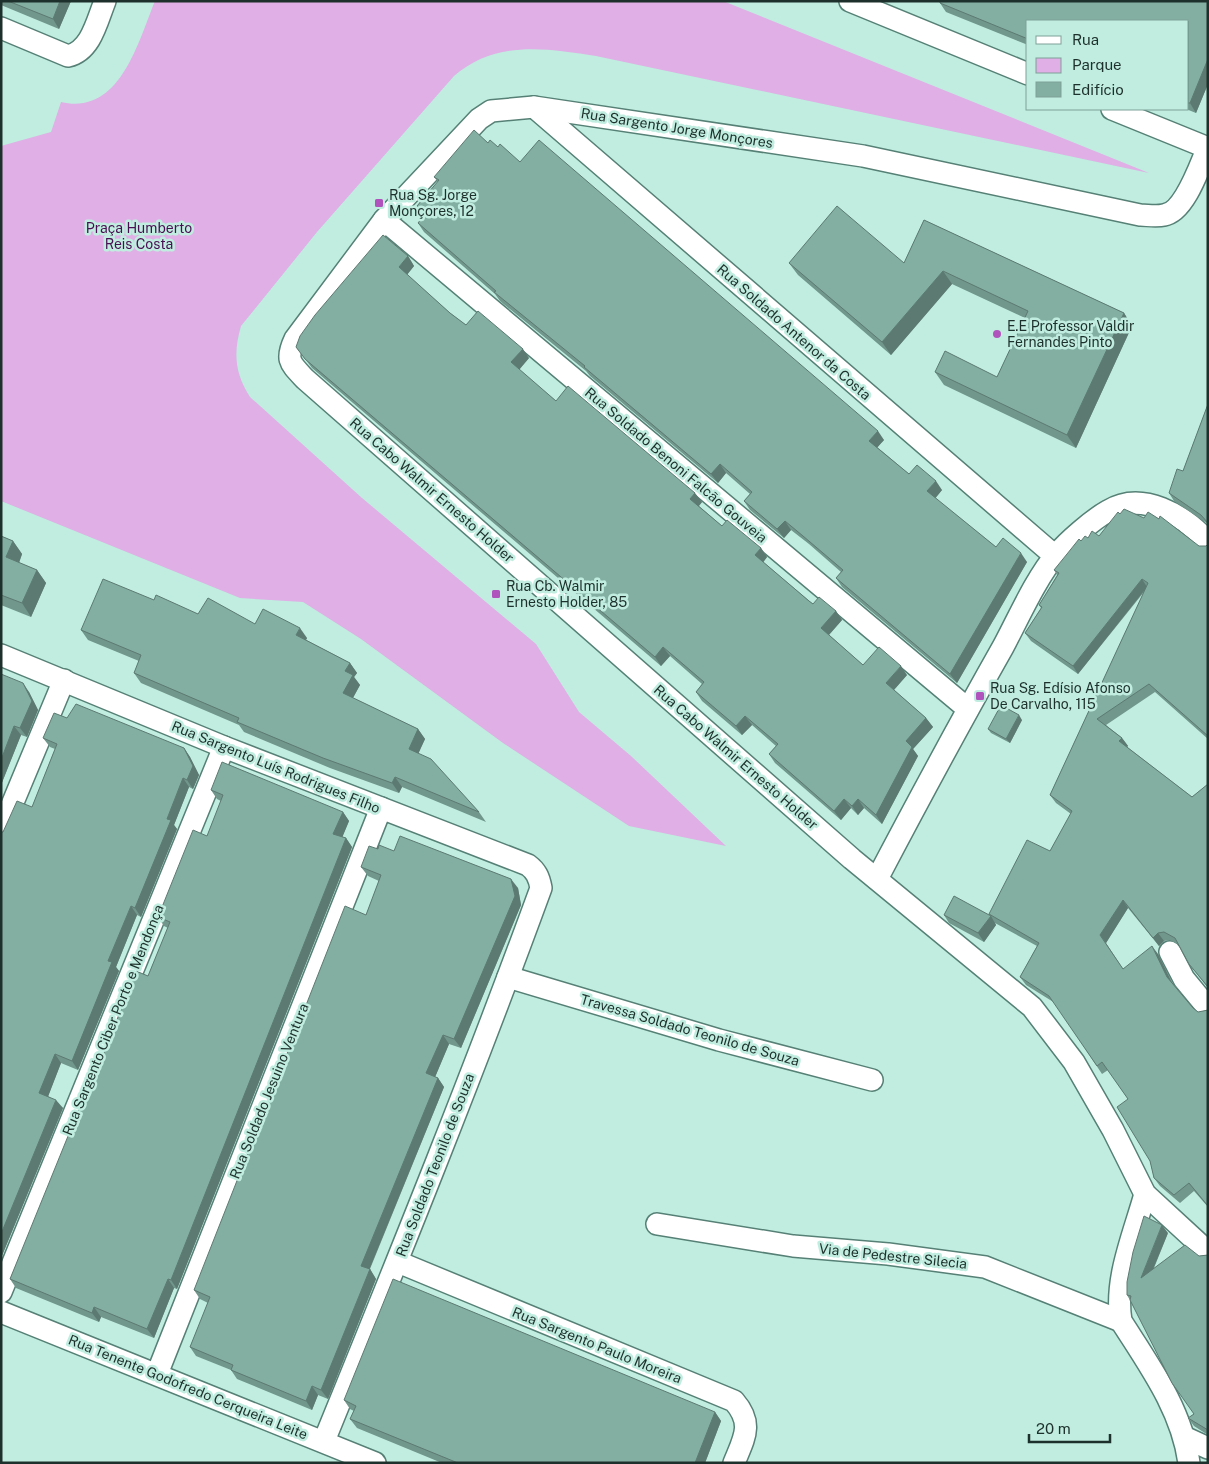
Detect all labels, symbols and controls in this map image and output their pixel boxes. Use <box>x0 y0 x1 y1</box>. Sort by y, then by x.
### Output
legend <box>1026 20 1189 110</box>
text: Rua <box>1072 31 1099 48</box>
text: Parque <box>1072 56 1122 73</box>
text: Edifício <box>1072 81 1124 98</box>
street label: Rua Sargento Jorge Monçores <box>580 105 774 151</box>
place label: Rua Sg. Jorge Monçores, 12 <box>389 187 477 219</box>
marker: Rua Sg. Jorge Monçores, 12 <box>373 197 385 209</box>
park label: Praça Humberto Reis Costa <box>86 220 192 252</box>
street label: Rua Soldado Antenor da Costa <box>714 261 874 403</box>
place label: E.E Professor Valdir Fernandes Pinto <box>1007 318 1134 350</box>
marker: E.E Professor Valdir Fernandes Pinto <box>991 328 1003 340</box>
street label: Rua Soldado Benoni Falcão Gouveia <box>582 384 770 546</box>
street label: Rua Cabo Walmir Ernesto Holder <box>347 414 517 566</box>
place label: Rua Cb. Walmir Ernesto Holder, 85 <box>506 578 627 610</box>
marker: Rua Cb. Walmir Ernesto Holder, 85 <box>490 588 502 600</box>
place label: Rua Sg. Edísio Afonso De Carvalho, 115 <box>990 680 1131 712</box>
street label: Rua Cabo Walmir Ernesto Holder <box>651 681 821 833</box>
marker: Rua Sg. Edísio Afonso De Carvalho, 115 <box>974 690 986 702</box>
street label: Rua Sargento Luís Rodrigues Filho <box>169 718 383 816</box>
street label: Rua Sargento Ciber Porto e Mendonça <box>59 902 167 1138</box>
street label: Travessa Soldado Teonilo de Souza <box>579 991 801 1069</box>
street label: Rua Soldado Jesuino Ventura <box>226 1001 312 1181</box>
street label: Rua Soldado Teonilo de Souza <box>393 1071 477 1259</box>
street label: Via de Pedestre Silecia <box>818 1240 968 1272</box>
street label: Rua Sargento Paulo Moreira <box>510 1304 684 1386</box>
street label: Rua Tenente Godofredo Cerqueira Leite <box>66 1332 310 1442</box>
scale bar <box>1029 1412 1110 1444</box>
text: 20 m <box>1036 1420 1071 1437</box>

